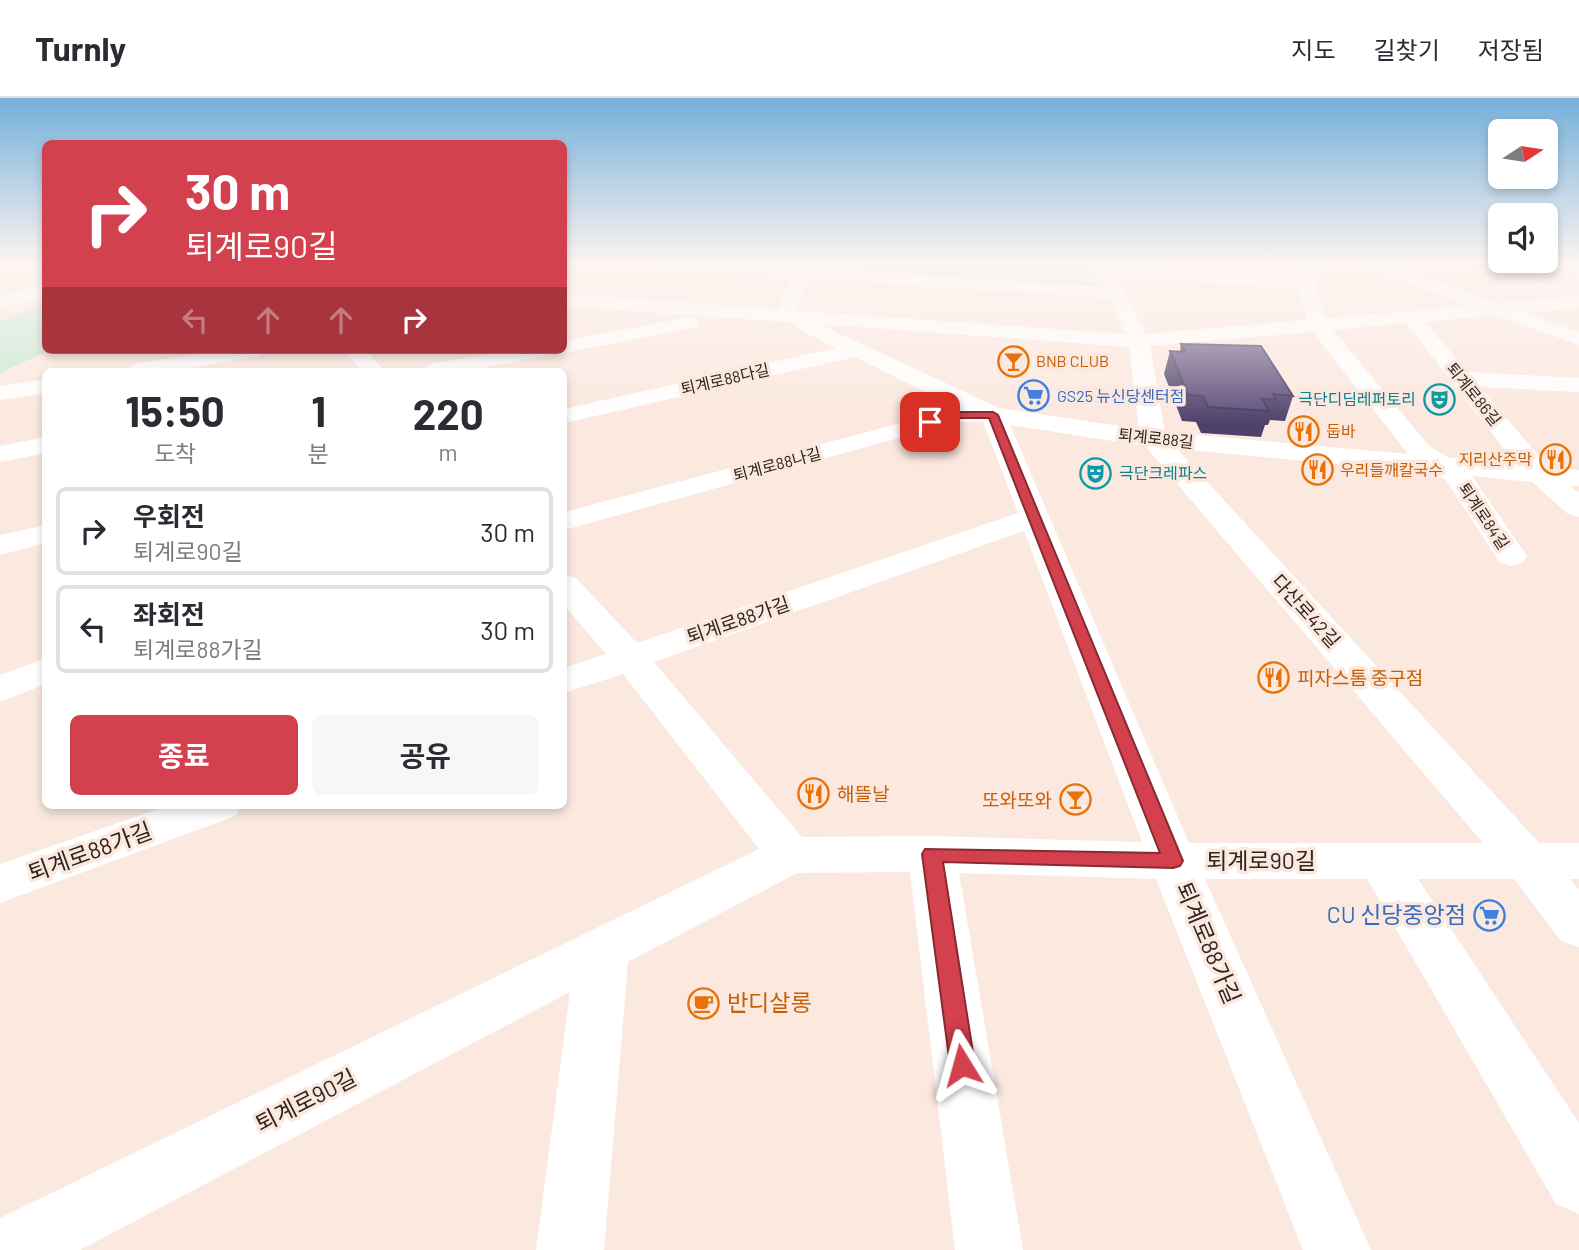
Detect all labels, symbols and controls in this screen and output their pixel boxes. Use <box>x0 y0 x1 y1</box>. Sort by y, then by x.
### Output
text: Turnly <box>35 28 126 68</box>
text: 지도 <box>1291 35 1336 64</box>
text: 길찾기 <box>1374 35 1440 64</box>
text: 저장됨 <box>1478 35 1544 64</box>
north arrow <box>1488 119 1558 189</box>
map controls <box>1488 119 1558 273</box>
text: 30 m <box>185 161 290 220</box>
icon: right <box>70 168 161 259</box>
button: sound <box>1488 203 1558 273</box>
text: 퇴계로90길 <box>185 226 338 264</box>
icon: left <box>176 301 214 339</box>
icon: ahead <box>249 301 287 339</box>
icon: ahead <box>322 301 360 339</box>
icon: right <box>395 301 433 339</box>
bar icon: BNB CLUB <box>996 344 1030 378</box>
place label: BNB CLUB <box>1036 351 1109 370</box>
street label: 퇴계로86길 <box>1443 358 1506 429</box>
street label: 퇴계로88다길 <box>679 359 771 398</box>
supermarket icon: GS25 뉴신당센터점 <box>1017 379 1051 413</box>
theatre icon: 극단디딤레퍼토리 <box>1422 382 1456 416</box>
text: 15:50 <box>125 385 225 435</box>
text: 1 <box>311 385 326 435</box>
place label: GS25 뉴신당센터점 <box>1057 386 1184 405</box>
text: 220 <box>413 388 484 438</box>
place label: 극단디딤레퍼토리 <box>1298 389 1416 408</box>
pin <box>900 392 960 452</box>
icon: arrive <box>911 403 949 441</box>
restaurant icon: 둡바 <box>1286 414 1320 448</box>
place label: 둡바 <box>1326 421 1356 440</box>
street label: 퇴계로88길 <box>1117 424 1195 451</box>
text: m <box>439 438 458 466</box>
text: 도착 <box>154 439 196 467</box>
text: 분 <box>308 439 329 467</box>
restaurant icon: 지리산주막 <box>1538 442 1572 476</box>
street label: 퇴계로88나길 <box>731 443 823 484</box>
place label: 지리산주막 <box>1458 449 1532 468</box>
restaurant icon: 우리들깨칼국수 <box>1300 453 1334 487</box>
theatre icon: 극단크레파스 <box>1079 456 1113 490</box>
place label: 우리들깨칼국수 <box>1340 460 1443 479</box>
place label: 극단크레파스 <box>1119 463 1207 482</box>
street label: 퇴계로84길 <box>1455 479 1514 553</box>
text: 우회전 <box>133 500 205 531</box>
icon: right <box>74 512 112 550</box>
text: 30 m <box>480 516 535 547</box>
text: 퇴계로90길 <box>133 537 243 565</box>
street label: 다산로42길 <box>1268 569 1345 652</box>
street label: 퇴계로88가길 <box>683 591 792 648</box>
text: 좌회전 <box>133 598 205 629</box>
icon: left <box>74 610 112 648</box>
text: 30 m <box>480 614 535 645</box>
text: 퇴계로88가길 <box>133 635 263 663</box>
restaurant icon: 피자스톰 중구점 <box>1257 661 1291 695</box>
place label: 피자스톰 중구점 <box>1297 666 1423 689</box>
button: 종료 <box>70 715 298 795</box>
button: 공유 <box>312 715 539 795</box>
restaurant icon: 해뜰날 <box>797 777 831 811</box>
place label: 해뜰날 <box>837 782 889 805</box>
bar icon: 또와또와 <box>1058 783 1092 817</box>
place label: 또와또와 <box>982 788 1052 811</box>
street label: 퇴계로88가길 <box>24 816 155 886</box>
street label: 퇴계로90길 <box>1206 846 1316 874</box>
street label: 퇴계로88가길 <box>1171 877 1247 1008</box>
supermarket icon: CU 신당중앙점 <box>1472 898 1506 932</box>
place label: CU 신당중앙점 <box>1327 900 1466 928</box>
cafe icon: 반디살롱 <box>687 986 721 1020</box>
place label: 반디살롱 <box>727 988 812 1016</box>
position arrow <box>925 1028 999 1102</box>
street label: 퇴계로90길 <box>250 1063 361 1137</box>

